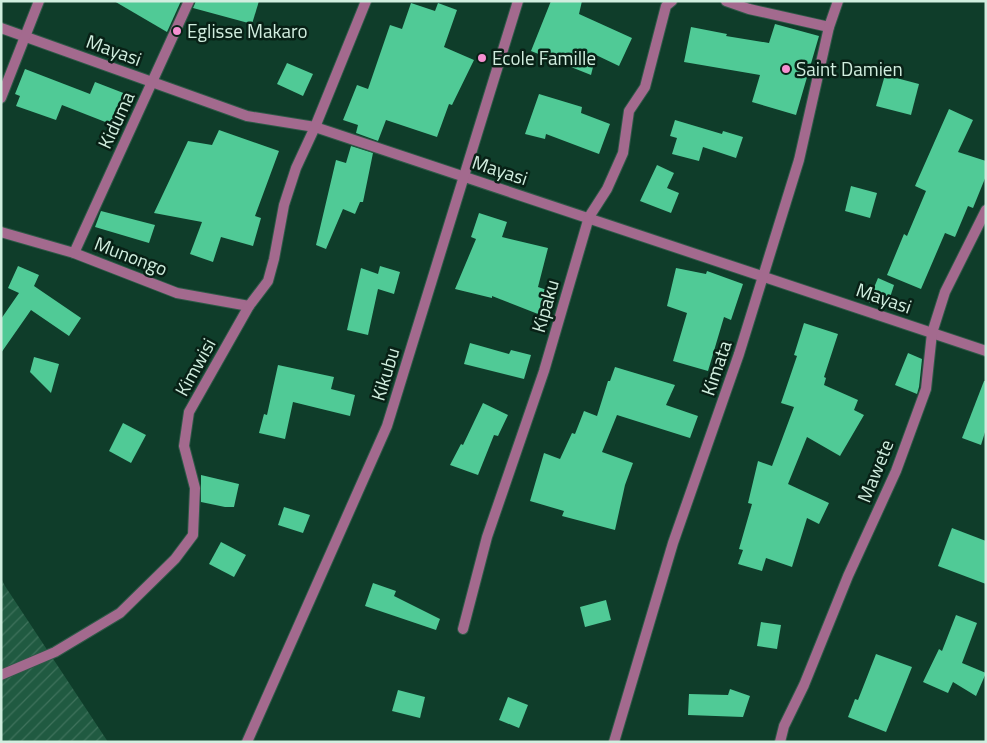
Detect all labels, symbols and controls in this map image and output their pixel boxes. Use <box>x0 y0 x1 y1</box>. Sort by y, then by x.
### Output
place label: Eglisse Makaro <box>187 16 307 45</box>
marker: Eglisse Makaro <box>171 25 183 37</box>
street label: Mayasi <box>82 26 146 73</box>
place label: Ecole Famille <box>492 43 596 72</box>
marker: Ecole Famille <box>476 52 488 64</box>
place label: Saint Damien <box>796 54 903 83</box>
marker: Saint Damien <box>780 63 792 75</box>
street label: Kiduma <box>90 86 142 153</box>
street label: Mayasi <box>469 147 532 192</box>
street label: Munongo <box>90 228 172 283</box>
street label: Mayasi <box>853 275 916 321</box>
street label: Kipaku <box>523 276 566 336</box>
street label: Kimwisi <box>167 332 222 401</box>
street label: Kimata <box>693 336 739 399</box>
street label: Kikubu <box>363 344 406 404</box>
street label: Mawete <box>849 435 900 507</box>

